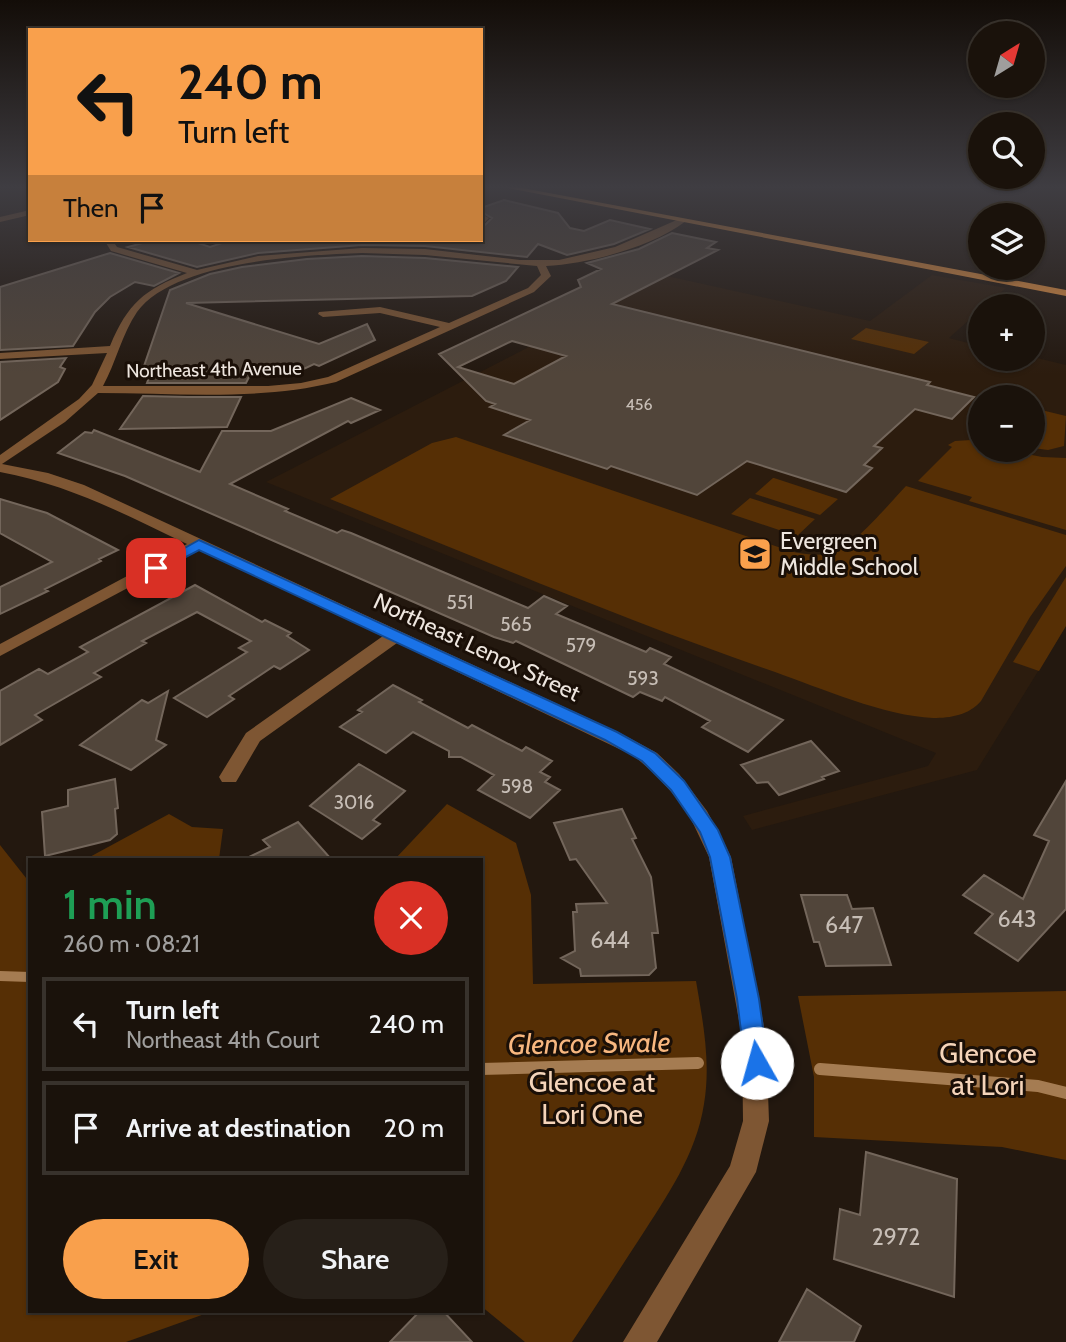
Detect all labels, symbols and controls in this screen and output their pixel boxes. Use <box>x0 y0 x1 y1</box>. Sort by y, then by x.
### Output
north arrow <box>968 21 1045 98</box>
map controls <box>968 21 1045 462</box>
text: 240 m <box>178 52 323 111</box>
icon: left <box>63 56 154 147</box>
text: Turn left <box>178 112 289 151</box>
button: search <box>968 112 1045 189</box>
icon: arrive <box>133 189 171 227</box>
text: Then <box>63 192 119 224</box>
button: layers <box>968 203 1045 280</box>
button: + <box>968 294 1045 371</box>
street label: Northeast 4th Avenue <box>126 356 302 383</box>
button: − <box>968 385 1045 462</box>
house number: 456 <box>626 395 653 414</box>
place label: Evergreen Middle School <box>780 527 919 581</box>
school or university icon: Evergreen Middle School <box>736 535 774 573</box>
pin <box>126 538 186 598</box>
icon: arrive <box>137 549 175 587</box>
street label: Northeast Lenox Street <box>369 587 585 707</box>
house number: 551 <box>447 591 473 614</box>
house number: 565 <box>500 613 532 636</box>
house number: 579 <box>566 634 596 657</box>
house number: 593 <box>627 667 659 690</box>
house number: 598 <box>501 775 533 798</box>
house number: 3016 <box>334 791 374 814</box>
text: 1 min <box>63 878 157 930</box>
button: close <box>374 881 448 955</box>
house number: 643 <box>998 905 1036 933</box>
house number: 647 <box>825 911 863 939</box>
house number: 644 <box>590 926 630 954</box>
text: 260 m · 08:21 <box>63 930 200 958</box>
text: Turn left <box>126 994 219 1026</box>
icon: left <box>67 1005 105 1043</box>
text: 240 m <box>369 1008 444 1040</box>
water label: Glencoe Swale <box>507 1025 671 1061</box>
text: Northeast 4th Court <box>126 1026 320 1054</box>
position arrow <box>720 1026 794 1100</box>
park label: Glencoe at Lori <box>939 1036 1037 1102</box>
park label: Glencoe at Lori One <box>529 1065 655 1131</box>
icon: arrive <box>67 1109 105 1147</box>
text: Arrive at destination <box>126 1112 351 1144</box>
text: 20 m <box>384 1112 444 1144</box>
button: Exit <box>63 1219 249 1299</box>
button: Share <box>263 1219 448 1299</box>
house number: 2972 <box>872 1223 920 1251</box>

